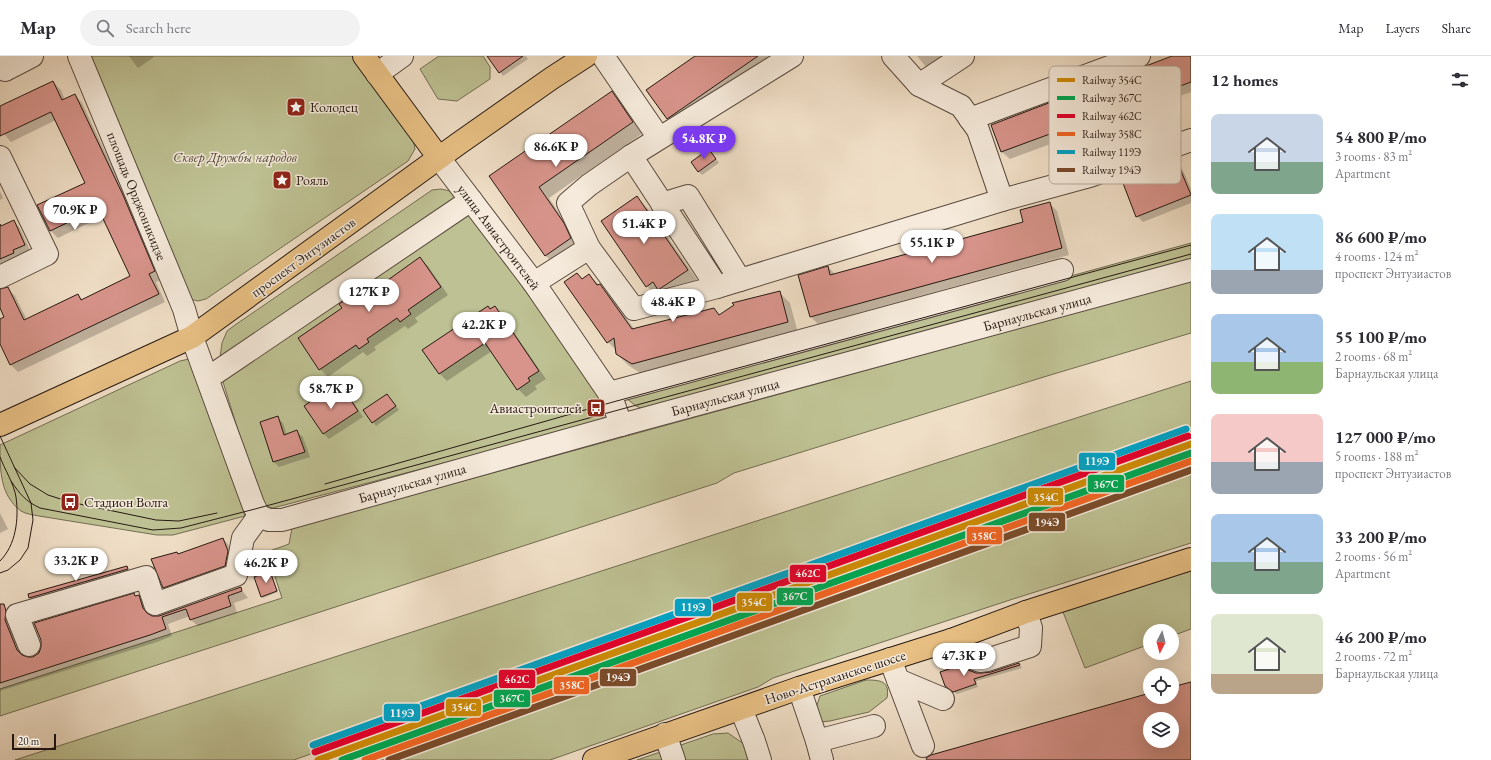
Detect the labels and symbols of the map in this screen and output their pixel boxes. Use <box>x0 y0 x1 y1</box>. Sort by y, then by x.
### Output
legend <box>1049 66 1181 184</box>
text: Railway 354С <box>1082 73 1142 87</box>
text: Railway 367С <box>1082 91 1142 105</box>
place icon: Колодец <box>285 96 307 118</box>
place label: Колодец <box>310 98 359 116</box>
text: Railway 462С <box>1082 109 1142 123</box>
pin: 54.8K ₽ <box>667 126 741 160</box>
text: Railway 358С <box>1082 127 1142 141</box>
street label: площадь Орджоникидзе <box>103 129 171 263</box>
pin: 86.6K ₽ <box>519 134 593 168</box>
text: Railway 119Э <box>1082 145 1141 159</box>
park label: Сквер Дружбы народов <box>173 148 298 166</box>
text: Railway 194Э <box>1082 163 1141 177</box>
place icon: Рояль <box>271 169 293 191</box>
place label: Рояль <box>296 171 329 189</box>
street label: улица Авиастроителей <box>453 181 545 294</box>
pin: 70.9K ₽ <box>38 197 112 231</box>
pin: 51.4K ₽ <box>607 211 681 245</box>
street label: проспект Энтузиастов <box>247 213 359 301</box>
pin: 55.1K ₽ <box>895 230 969 264</box>
pin: 127K ₽ <box>336 279 402 313</box>
pin: 48.4K ₽ <box>636 289 710 323</box>
street label: Барнаульская улица <box>981 289 1093 335</box>
pin: 42.2K ₽ <box>447 312 521 346</box>
street label: Барнаульская улица <box>669 374 781 420</box>
pin: 58.7K ₽ <box>294 376 368 410</box>
bus stop icon: Авиастроителей <box>585 397 607 419</box>
place label: Авиастроителей <box>489 399 583 417</box>
line badge: 119Э <box>1078 452 1116 471</box>
text: 119Э <box>1085 454 1109 468</box>
street label: Барнаульская улица <box>356 459 468 507</box>
line badge: 367С <box>1087 474 1125 493</box>
text: 367С <box>1093 477 1119 491</box>
line badge: 354С <box>1027 487 1064 506</box>
text: 354С <box>1033 490 1059 504</box>
bus stop icon: Стадион Волга <box>59 491 81 513</box>
place label: Стадион Волга <box>84 493 169 511</box>
line badge: 194Э <box>1028 512 1066 532</box>
text: 194Э <box>1035 515 1059 529</box>
line badge: 358С <box>966 526 1003 545</box>
text: 358С <box>971 529 997 543</box>
pin: 33.2K ₽ <box>39 548 113 582</box>
pin: 46.2K ₽ <box>229 550 303 584</box>
line badge: 462С <box>789 564 827 583</box>
text: 462С <box>795 566 821 580</box>
line badge: 367С <box>776 587 814 606</box>
text: 367С <box>782 589 808 603</box>
line badge: 354С <box>736 592 773 612</box>
text: 354С <box>741 595 767 609</box>
line badge: 119Э <box>674 598 712 617</box>
text: 119Э <box>681 600 705 614</box>
north arrow <box>1143 624 1179 660</box>
pin: 47.3K ₽ <box>927 643 1001 677</box>
street label: Ново-Астраханское шоссе <box>762 646 908 708</box>
line badge: 194Э <box>599 668 637 687</box>
line badge: 462С <box>498 669 536 689</box>
text: 194Э <box>606 670 630 684</box>
text: 462С <box>504 672 530 686</box>
line badge: 358С <box>553 676 590 695</box>
text: 358С <box>559 678 585 692</box>
line badge: 367С <box>493 689 531 708</box>
text: 367С <box>499 691 525 705</box>
line badge: 354С <box>445 698 482 717</box>
text: 354С <box>451 700 477 714</box>
line badge: 119Э <box>383 703 421 722</box>
text: 119Э <box>390 706 414 720</box>
scale bar <box>12 732 56 751</box>

